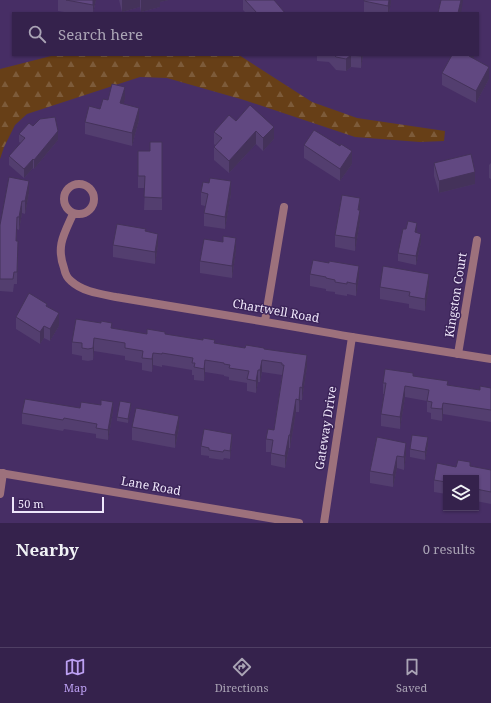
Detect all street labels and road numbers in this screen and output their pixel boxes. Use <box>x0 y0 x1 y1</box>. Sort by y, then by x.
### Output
street label: Kingston Court <box>440 251 471 339</box>
street label: Chartwell Road <box>231 295 321 327</box>
street label: Gateway Drive <box>311 385 340 471</box>
street label: Lane Road <box>120 472 183 499</box>

